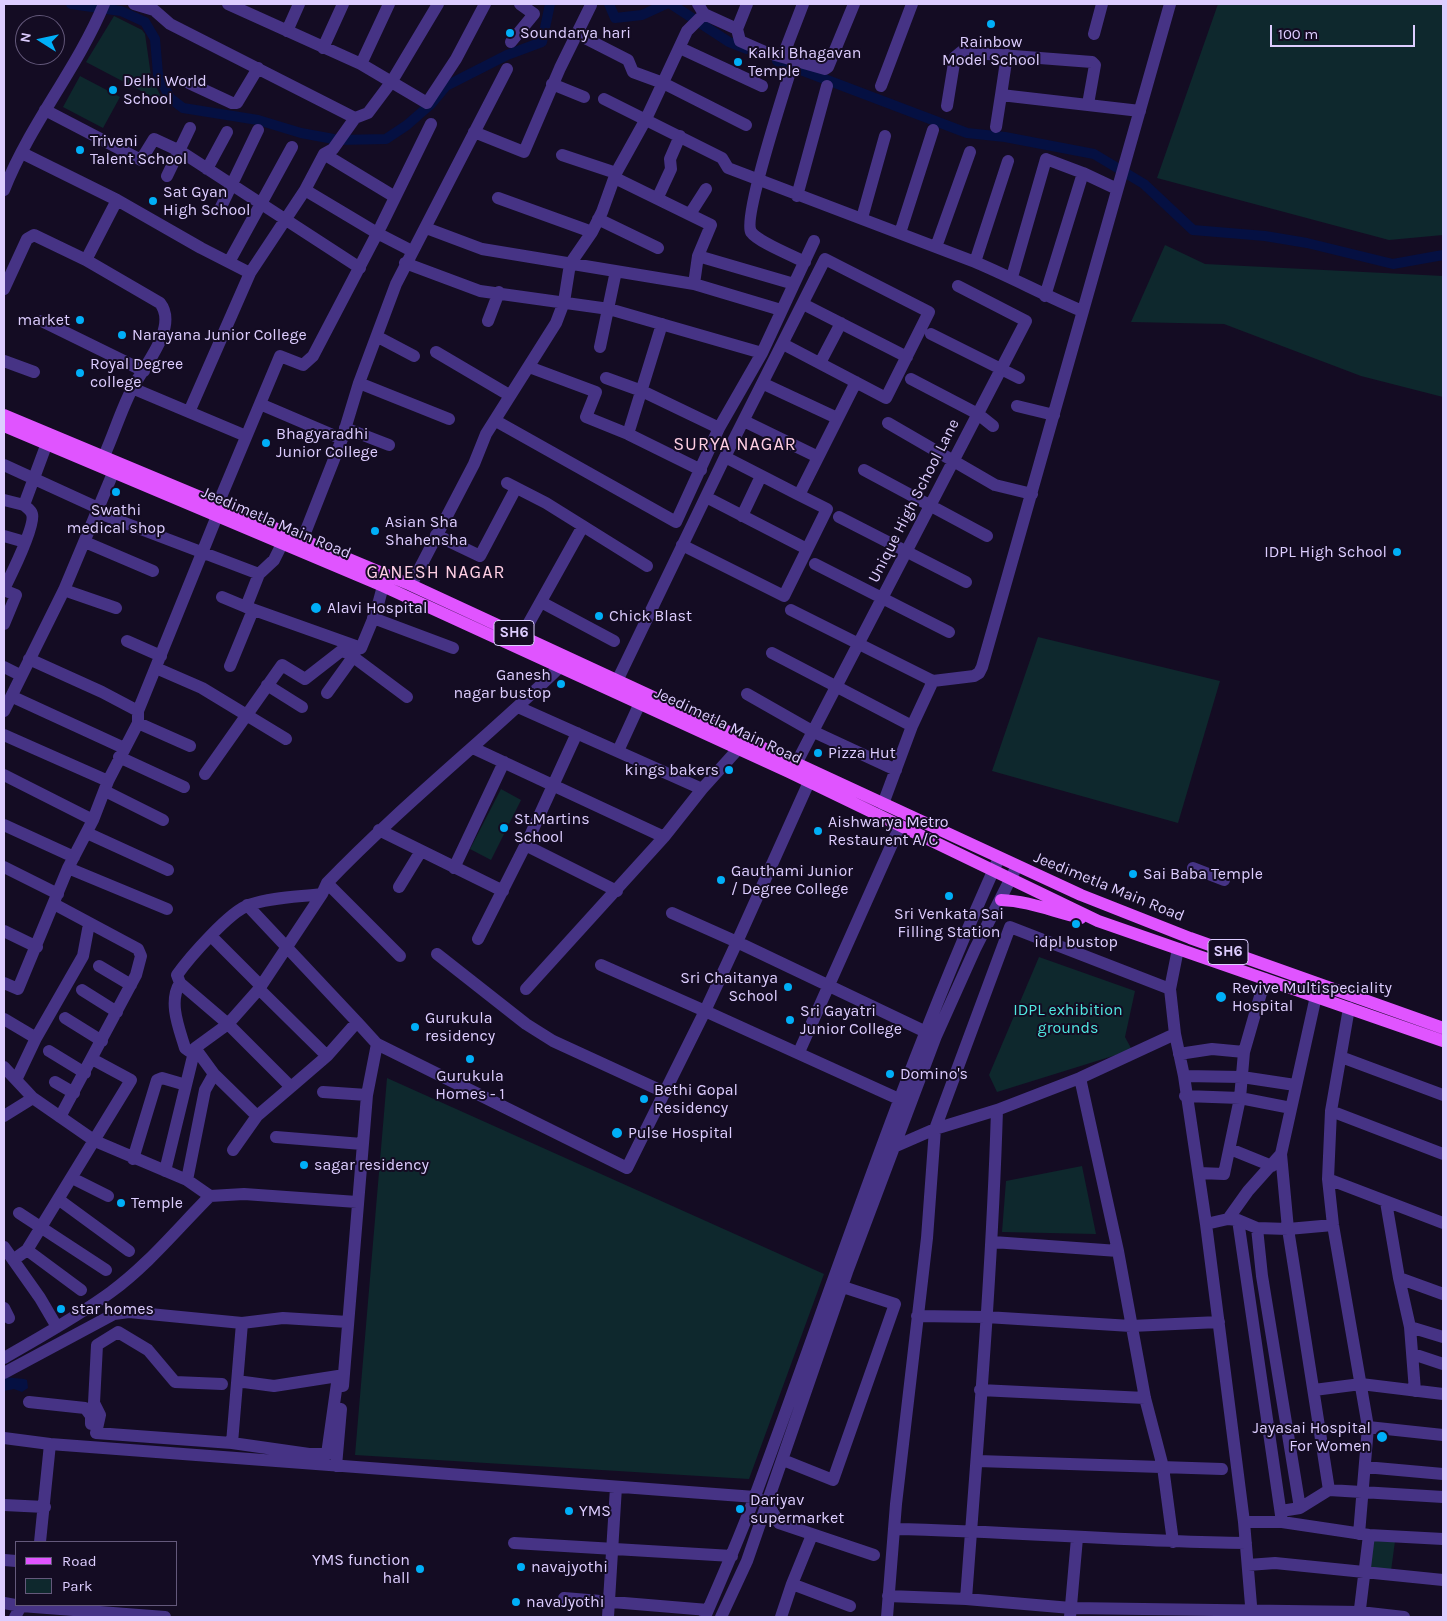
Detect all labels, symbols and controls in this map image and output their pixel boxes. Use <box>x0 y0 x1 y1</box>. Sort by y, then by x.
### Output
north arrow <box>15 15 65 65</box>
scale bar <box>1272 15 1417 47</box>
marker: Rainbow Model School <box>985 18 997 30</box>
place label: Soundarya hari <box>520 23 631 43</box>
text: 100 m <box>1278 25 1318 43</box>
marker: Soundarya hari <box>504 27 516 39</box>
text: N <box>16 31 35 44</box>
place label: Rainbow Model School <box>942 32 1040 70</box>
place label: Kalki Bhagavan Temple <box>748 43 861 81</box>
marker: Kalki Bhagavan Temple <box>732 56 744 68</box>
place label: Delhi World School <box>123 71 207 109</box>
marker: Delhi World School <box>107 84 119 96</box>
place label: Triveni Talent School <box>90 131 187 169</box>
marker: Triveni Talent School <box>74 144 86 156</box>
place label: Sat Gyan High School <box>163 182 251 220</box>
marker: Sat Gyan High School <box>147 195 159 207</box>
place label: market <box>17 310 70 330</box>
marker: market <box>74 314 86 326</box>
place label: Narayana Junior College <box>132 325 307 345</box>
marker: Narayana Junior College <box>116 329 128 341</box>
place label: Royal Degree college <box>90 354 183 392</box>
marker: Royal Degree college <box>74 367 86 379</box>
street label: Unique High School Lane <box>864 416 964 586</box>
place label: Bhagyaradhi Junior College <box>276 424 378 462</box>
district label: SURYA NAGAR <box>672 434 798 456</box>
marker: Bhagyaradhi Junior College <box>260 437 272 449</box>
street label: Jeedimetla Main Road <box>198 483 354 563</box>
marker: Swathi medical shop <box>110 486 122 498</box>
place label: Swathi medical shop <box>67 500 165 538</box>
place label: Asian Sha Shahensha <box>385 512 468 550</box>
marker: Asian Sha Shahensha <box>369 525 381 537</box>
place label: IDPL High School <box>1264 542 1387 562</box>
marker: IDPL High School <box>1391 546 1403 558</box>
district label: GANESH NAGAR <box>365 562 507 584</box>
place label: Alavi Hospital <box>327 598 427 618</box>
marker: Alavi Hospital <box>309 601 323 615</box>
place label: Chick Blast <box>609 606 692 626</box>
marker: Chick Blast <box>593 610 605 622</box>
road number: SH6 <box>494 620 534 646</box>
place label: Ganesh nagar bustop <box>453 665 551 703</box>
marker: Ganesh nagar bustop <box>555 678 567 690</box>
street label: Jeedimetla Main Road <box>651 683 805 769</box>
place label: Pizza Hut <box>828 743 896 763</box>
marker: Pizza Hut <box>812 747 824 759</box>
place label: kings bakers <box>625 760 719 780</box>
marker: kings bakers <box>723 764 735 776</box>
place label: St.Martins School <box>514 809 590 847</box>
place label: Aishwarya Metro Restaurent A/C <box>828 812 949 850</box>
marker: St.Martins School <box>498 822 510 834</box>
marker: Aishwarya Metro Restaurent A/C <box>812 825 824 837</box>
street label: Jeedimetla Main Road <box>1031 848 1187 926</box>
place label: Gauthami Junior / Degree College <box>731 861 853 899</box>
place label: Sai Baba Temple <box>1143 864 1263 884</box>
marker: Sai Baba Temple <box>1127 868 1139 880</box>
marker: Gauthami Junior / Degree College <box>715 874 727 886</box>
marker: Sri Venkata Sai Filling Station <box>943 890 955 902</box>
place label: Sri Venkata Sai Filling Station <box>894 904 1004 942</box>
marker: idpl bustop <box>1070 918 1082 930</box>
place label: idpl bustop <box>1034 932 1118 952</box>
road number: SH6 <box>1208 940 1248 964</box>
place label: Sri Chaitanya School <box>680 968 778 1006</box>
place label: Revive Multispeciality Hospital <box>1232 978 1392 1016</box>
marker: Sri Chaitanya School <box>782 981 794 993</box>
marker: Revive Multispeciality Hospital <box>1214 990 1228 1004</box>
park label: IDPL exhibition grounds <box>1013 1000 1123 1038</box>
place label: Sri Gayatri Junior College <box>800 1001 902 1039</box>
place label: Gurukula residency <box>425 1008 495 1046</box>
marker: Sri Gayatri Junior College <box>784 1014 796 1026</box>
marker: Gurukula residency <box>409 1021 421 1033</box>
marker: Gurukula Homes - 1 <box>464 1053 476 1065</box>
place label: Domino's <box>900 1064 968 1084</box>
place label: Gurukula Homes - 1 <box>435 1066 505 1104</box>
marker: Domino's <box>884 1068 896 1080</box>
place label: Bethi Gopal Residency <box>654 1080 738 1118</box>
marker: Bethi Gopal Residency <box>638 1093 650 1105</box>
place label: Pulse Hospital <box>628 1123 733 1143</box>
marker: Pulse Hospital <box>610 1126 624 1140</box>
place label: sagar residency <box>314 1155 429 1175</box>
marker: sagar residency <box>298 1159 310 1171</box>
place label: Temple <box>131 1193 183 1213</box>
marker: Temple <box>115 1197 127 1209</box>
place label: star homes <box>71 1299 154 1319</box>
marker: star homes <box>55 1303 67 1315</box>
place label: Jayasai Hospital For Women <box>1252 1418 1371 1456</box>
marker: Jayasai Hospital For Women <box>1375 1430 1389 1444</box>
place label: Dariyav supermarket <box>750 1490 844 1528</box>
place label: YMS <box>579 1501 611 1521</box>
marker: Dariyav supermarket <box>734 1503 746 1515</box>
marker: YMS <box>563 1505 575 1517</box>
legend <box>15 1541 178 1606</box>
place label: YMS function hall <box>312 1550 410 1588</box>
text: Road <box>62 1552 97 1570</box>
place label: navajyothi <box>531 1557 608 1577</box>
marker: navajyothi <box>515 1561 527 1573</box>
marker: YMS function hall <box>414 1563 426 1575</box>
text: Park <box>62 1577 92 1595</box>
place label: navaJyothi <box>526 1592 604 1612</box>
marker: navaJyothi <box>510 1596 522 1608</box>

